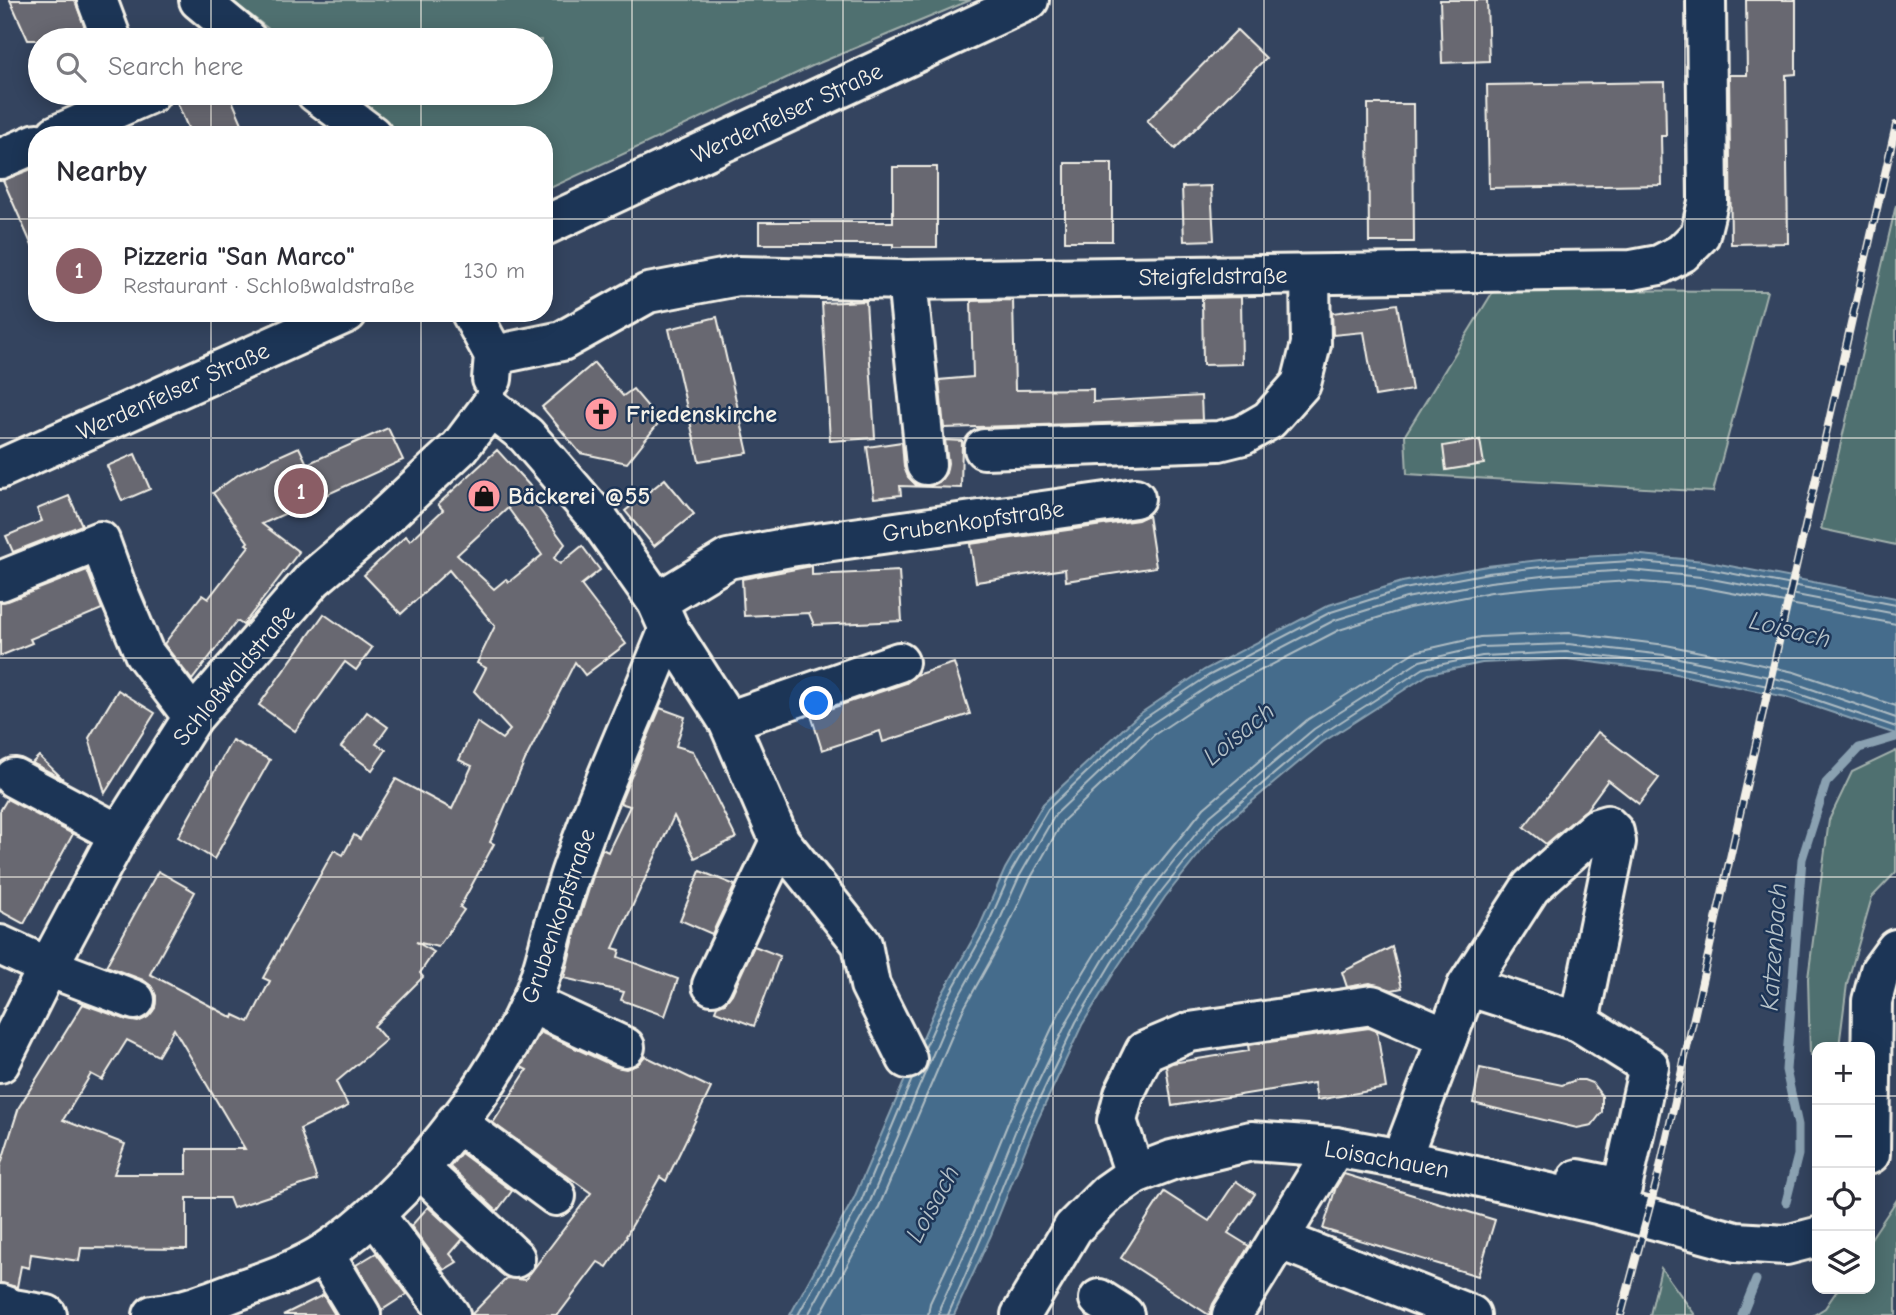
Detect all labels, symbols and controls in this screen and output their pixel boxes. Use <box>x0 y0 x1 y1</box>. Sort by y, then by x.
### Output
search box <box>28 28 553 105</box>
icon: search <box>52 48 90 86</box>
text: Search here <box>108 52 243 82</box>
street label: Werdenfelser Straße <box>687 57 887 169</box>
text: Nearby <box>56 154 147 189</box>
text: Pizzeria "San Marco" <box>123 242 355 272</box>
text: 1 <box>74 257 84 284</box>
text: 130 m <box>464 257 525 284</box>
street label: Steigfeldstraße <box>1138 261 1288 291</box>
text: Restaurant · Schloßwaldstraße <box>123 272 415 299</box>
street label: Werdenfelser Straße <box>73 336 273 446</box>
church icon: Friedenskirche <box>582 395 620 433</box>
place label: Friedenskirche <box>626 400 777 428</box>
pin: 1 <box>278 465 324 517</box>
shop icon: Bäckerei @55 <box>465 477 503 515</box>
place label: Bäckerei @55 <box>508 482 650 510</box>
street label: Grubenkopfstraße <box>880 494 1066 548</box>
street label: Schloßwaldstraße <box>167 599 301 751</box>
water label: Loisach <box>1746 605 1834 655</box>
your location <box>799 686 833 720</box>
water label: Loisach <box>1197 696 1281 772</box>
street label: Grubenkopfstraße <box>515 825 601 1007</box>
water label: Katzenbach <box>1755 882 1793 1012</box>
map controls <box>1812 1042 1875 1294</box>
button: + <box>1812 1042 1875 1105</box>
button: − <box>1812 1105 1875 1168</box>
street label: Loisachauen <box>1322 1134 1452 1184</box>
water label: Loisach <box>900 1160 966 1248</box>
button: locate <box>1812 1168 1875 1231</box>
button: layers <box>1812 1231 1875 1294</box>

